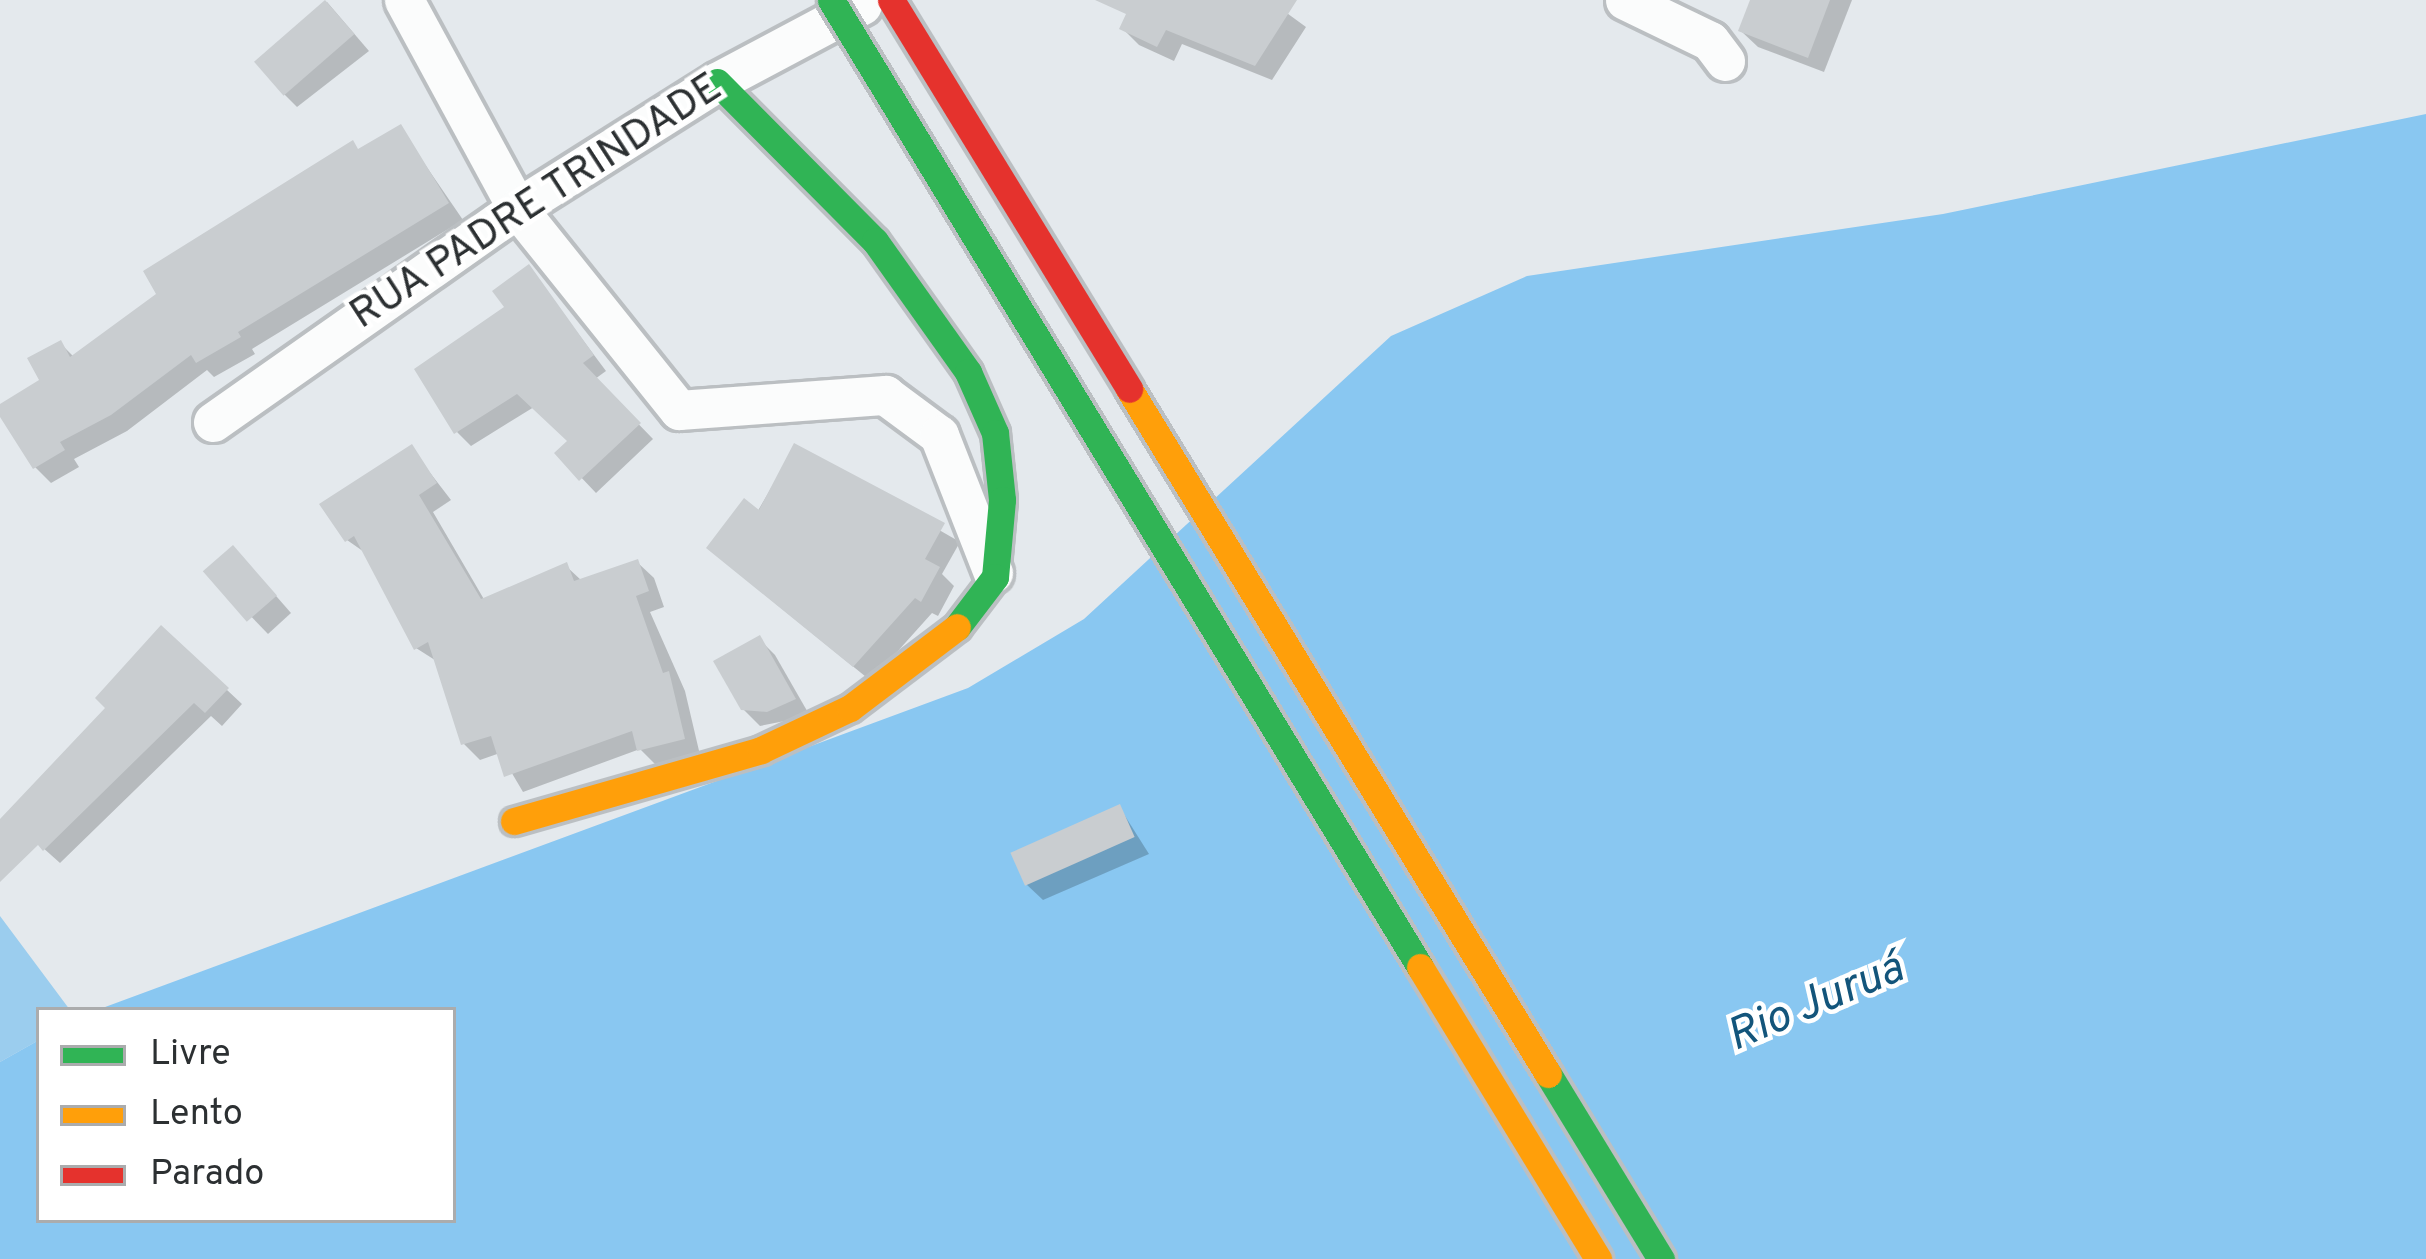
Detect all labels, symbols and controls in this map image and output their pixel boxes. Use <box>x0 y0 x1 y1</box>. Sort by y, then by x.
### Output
street label: RUA PADRE TRINDADE <box>340 63 734 343</box>
water label: Rio Juruá <box>1720 943 1912 1065</box>
legend <box>36 1007 456 1223</box>
text: Livre <box>150 1032 231 1078</box>
text: Lento <box>150 1092 243 1138</box>
text: Parado <box>150 1152 264 1198</box>

